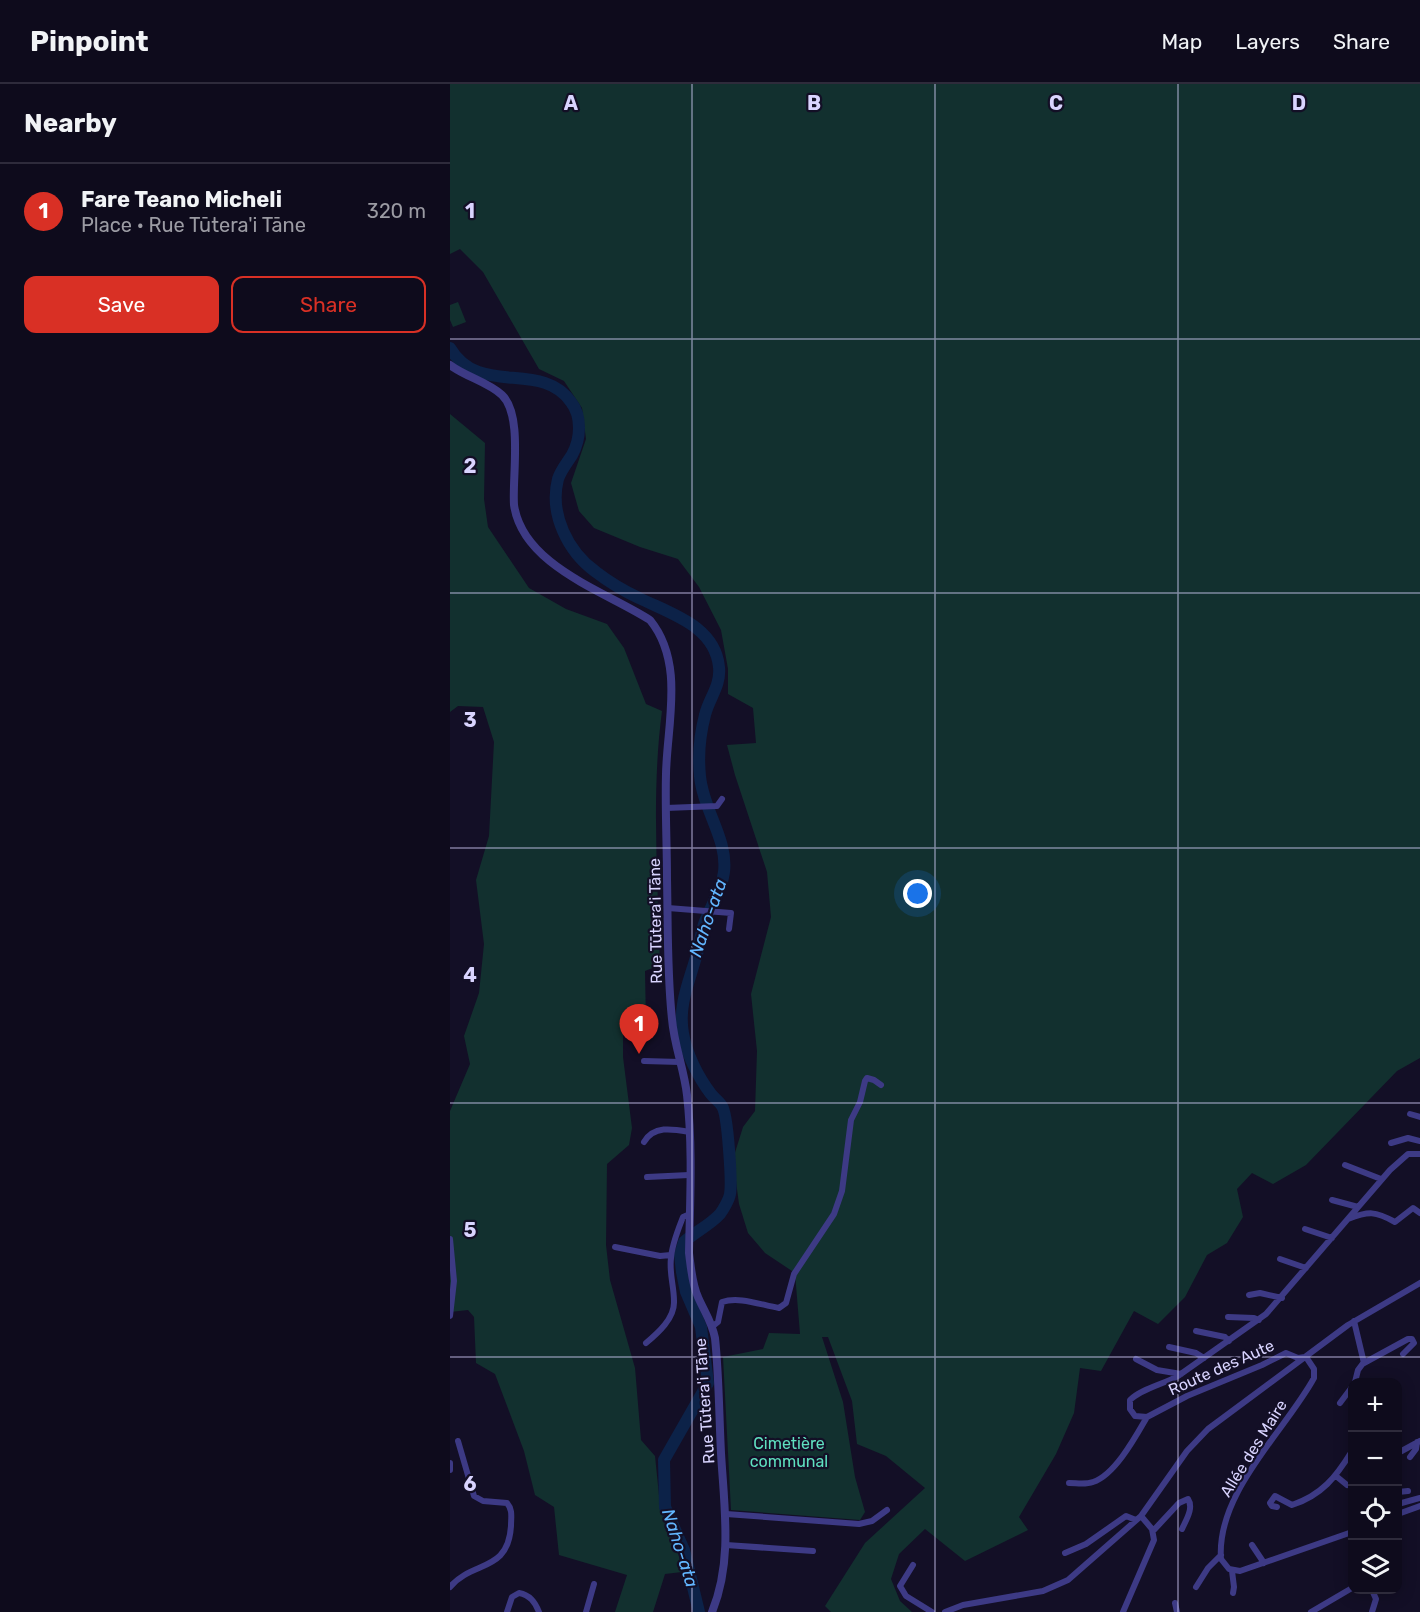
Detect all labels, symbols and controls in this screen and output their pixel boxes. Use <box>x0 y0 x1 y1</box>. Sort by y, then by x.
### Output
text: Pinpoint <box>30 25 149 58</box>
text: Map <box>1161 29 1202 54</box>
text: Layers <box>1235 29 1300 54</box>
text: Share <box>1333 29 1390 54</box>
text: A <box>564 91 579 115</box>
text: B <box>807 91 821 115</box>
text: C <box>1049 91 1063 115</box>
text: D <box>1292 91 1306 115</box>
text: Nearby <box>24 108 117 139</box>
text: Fare Teano Micheli <box>81 186 282 213</box>
text: 1 <box>39 199 48 223</box>
text: 320 m <box>367 199 426 223</box>
text: 1 <box>465 199 475 223</box>
text: Place · Rue Tūtera'i Tāne <box>81 213 306 237</box>
button: Save <box>24 276 219 333</box>
button: Share <box>231 276 426 333</box>
text: 2 <box>464 454 477 478</box>
text: 3 <box>463 708 477 732</box>
street label: Rue Tūtera'i Tāne <box>645 858 666 984</box>
water label: Naho-ata <box>684 876 732 960</box>
your location <box>903 879 932 908</box>
text: 4 <box>463 963 477 987</box>
pin: 1 <box>620 1004 658 1054</box>
text: 5 <box>464 1218 477 1242</box>
street label: Route des Aute <box>1165 1336 1277 1399</box>
street label: Rue Tūtera'i Tāne <box>691 1337 718 1464</box>
map controls <box>1348 1378 1402 1594</box>
button: + <box>1348 1378 1402 1432</box>
street label: Allée des Maire <box>1216 1396 1291 1500</box>
button: − <box>1348 1432 1402 1486</box>
park label: Cimetière communal <box>750 1434 828 1471</box>
text: 6 <box>463 1472 477 1496</box>
button: locate <box>1348 1486 1402 1540</box>
water label: Naho-ata <box>657 1506 703 1590</box>
button: layers <box>1348 1540 1402 1594</box>

